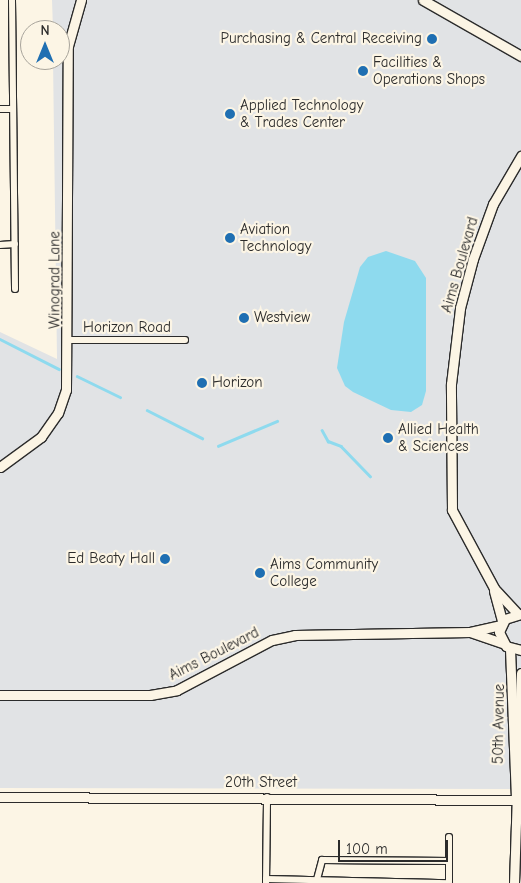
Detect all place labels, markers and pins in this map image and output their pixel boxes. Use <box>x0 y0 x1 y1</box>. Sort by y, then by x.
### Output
place label: Purchasing & Central Receiving <box>220 30 422 48</box>
marker: Purchasing & Central Receiving <box>426 33 438 45</box>
place label: Facilities & Operations Shops <box>373 53 485 88</box>
marker: Facilities & Operations Shops <box>357 65 369 77</box>
place label: Applied Technology & Trades Center <box>240 96 363 131</box>
marker: Applied Technology & Trades Center <box>224 108 236 120</box>
place label: Aviation Technology <box>240 220 312 255</box>
marker: Aviation Technology <box>224 232 236 244</box>
place label: Westview <box>254 309 310 327</box>
marker: Westview <box>238 312 250 324</box>
place label: Horizon <box>212 374 263 392</box>
marker: Horizon <box>196 377 208 389</box>
place label: Allied Health & Sciences <box>398 420 479 455</box>
marker: Allied Health & Sciences <box>382 432 394 444</box>
place label: Ed Beaty Hall <box>67 550 155 568</box>
marker: Ed Beaty Hall <box>159 553 171 565</box>
place label: Aims Community College <box>270 555 378 590</box>
marker: Aims Community College <box>254 567 266 579</box>

